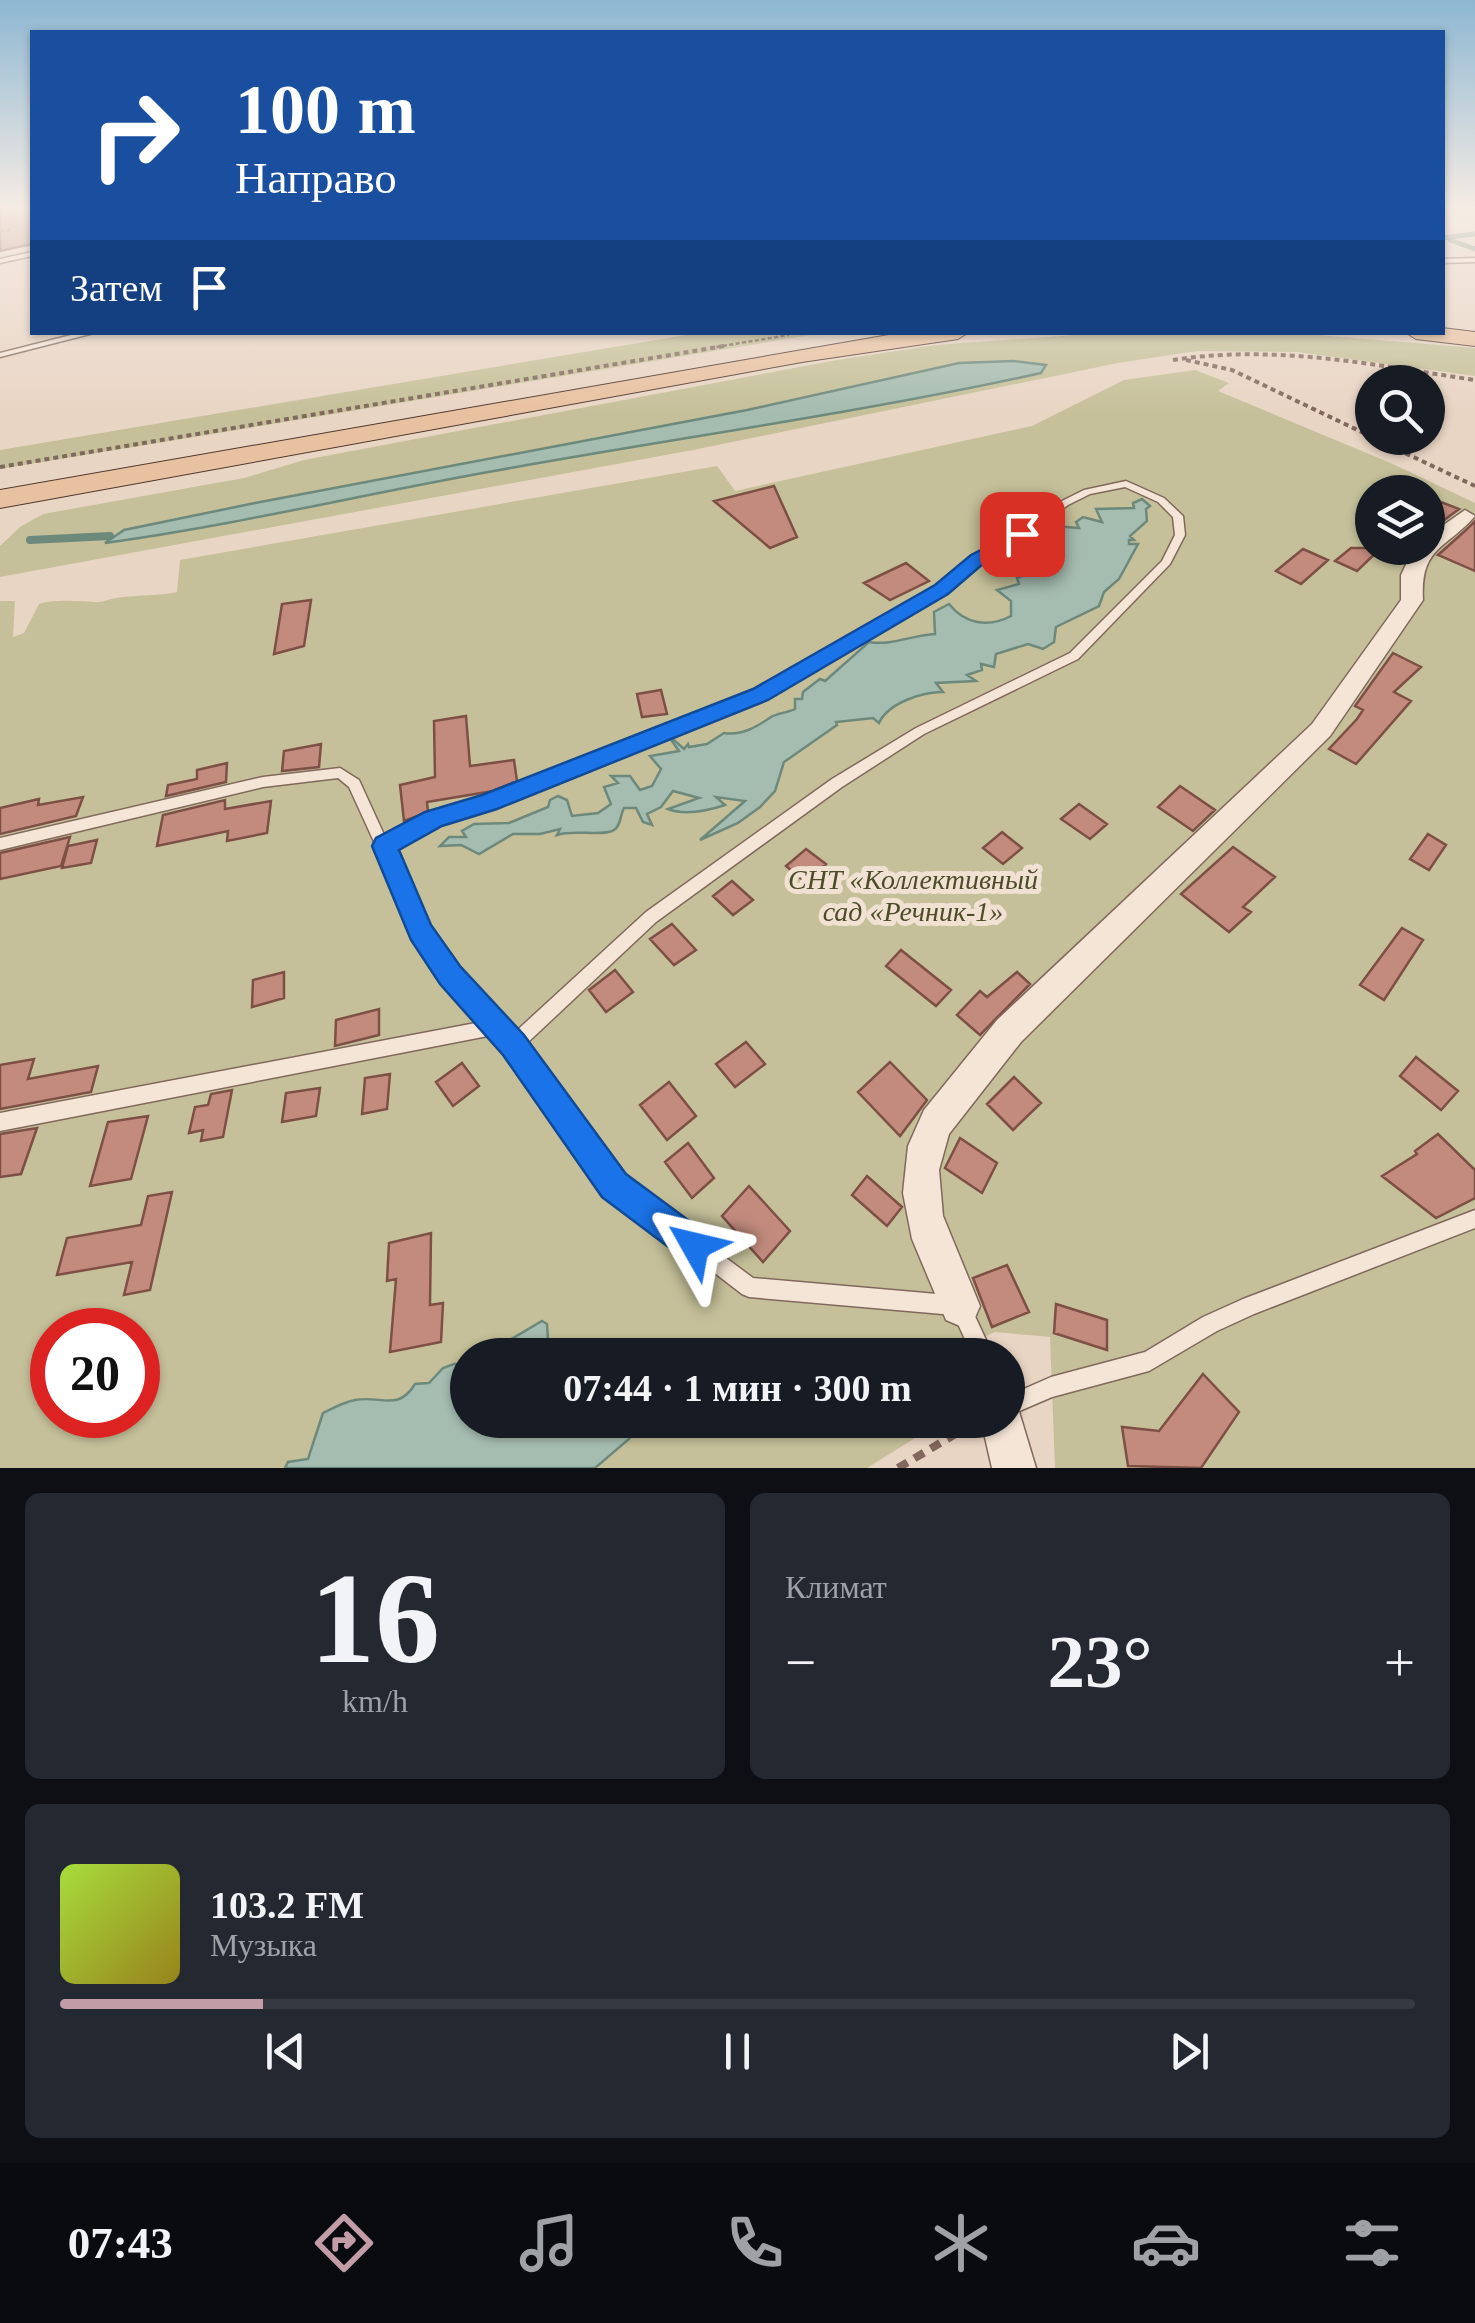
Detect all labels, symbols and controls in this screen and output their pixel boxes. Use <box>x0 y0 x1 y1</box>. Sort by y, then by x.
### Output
icon: right <box>70 70 200 200</box>
text: 100 m <box>235 71 416 148</box>
text: Направо <box>235 153 397 203</box>
icon: arrive <box>182 260 237 315</box>
text: Затем <box>70 267 162 309</box>
map controls <box>1355 365 1445 565</box>
button: search <box>1355 365 1445 455</box>
button: layers <box>1355 475 1445 565</box>
pin <box>980 492 1065 577</box>
icon: arrive <box>995 507 1050 562</box>
park label: СНТ «Коллективный сад «Речник-1» <box>788 864 1038 927</box>
position arrow <box>643 1194 747 1298</box>
speed limit sign: 20 <box>30 1308 160 1438</box>
text: 07:44 · 1 мин · 300 m <box>563 1367 912 1409</box>
text: 16 <box>310 1546 440 1690</box>
text: Климат <box>785 1569 887 1605</box>
text: 23° <box>1048 1620 1153 1703</box>
text: − <box>785 1632 816 1693</box>
text: + <box>1384 1632 1415 1693</box>
text: km/h <box>342 1683 408 1719</box>
text: 103.2 FM <box>210 1884 364 1926</box>
text: Музыка <box>210 1927 317 1963</box>
icon: previous <box>258 2024 313 2079</box>
icon: pause <box>710 2024 765 2079</box>
icon: next <box>1162 2024 1217 2079</box>
icon: directions <box>309 2208 379 2278</box>
icon: music <box>514 2208 584 2278</box>
icon: phone <box>720 2208 790 2278</box>
icon: climate <box>926 2208 996 2278</box>
icon: car <box>1131 2208 1201 2278</box>
icon: filters <box>1337 2208 1407 2278</box>
text: 07:43 <box>68 2218 173 2268</box>

